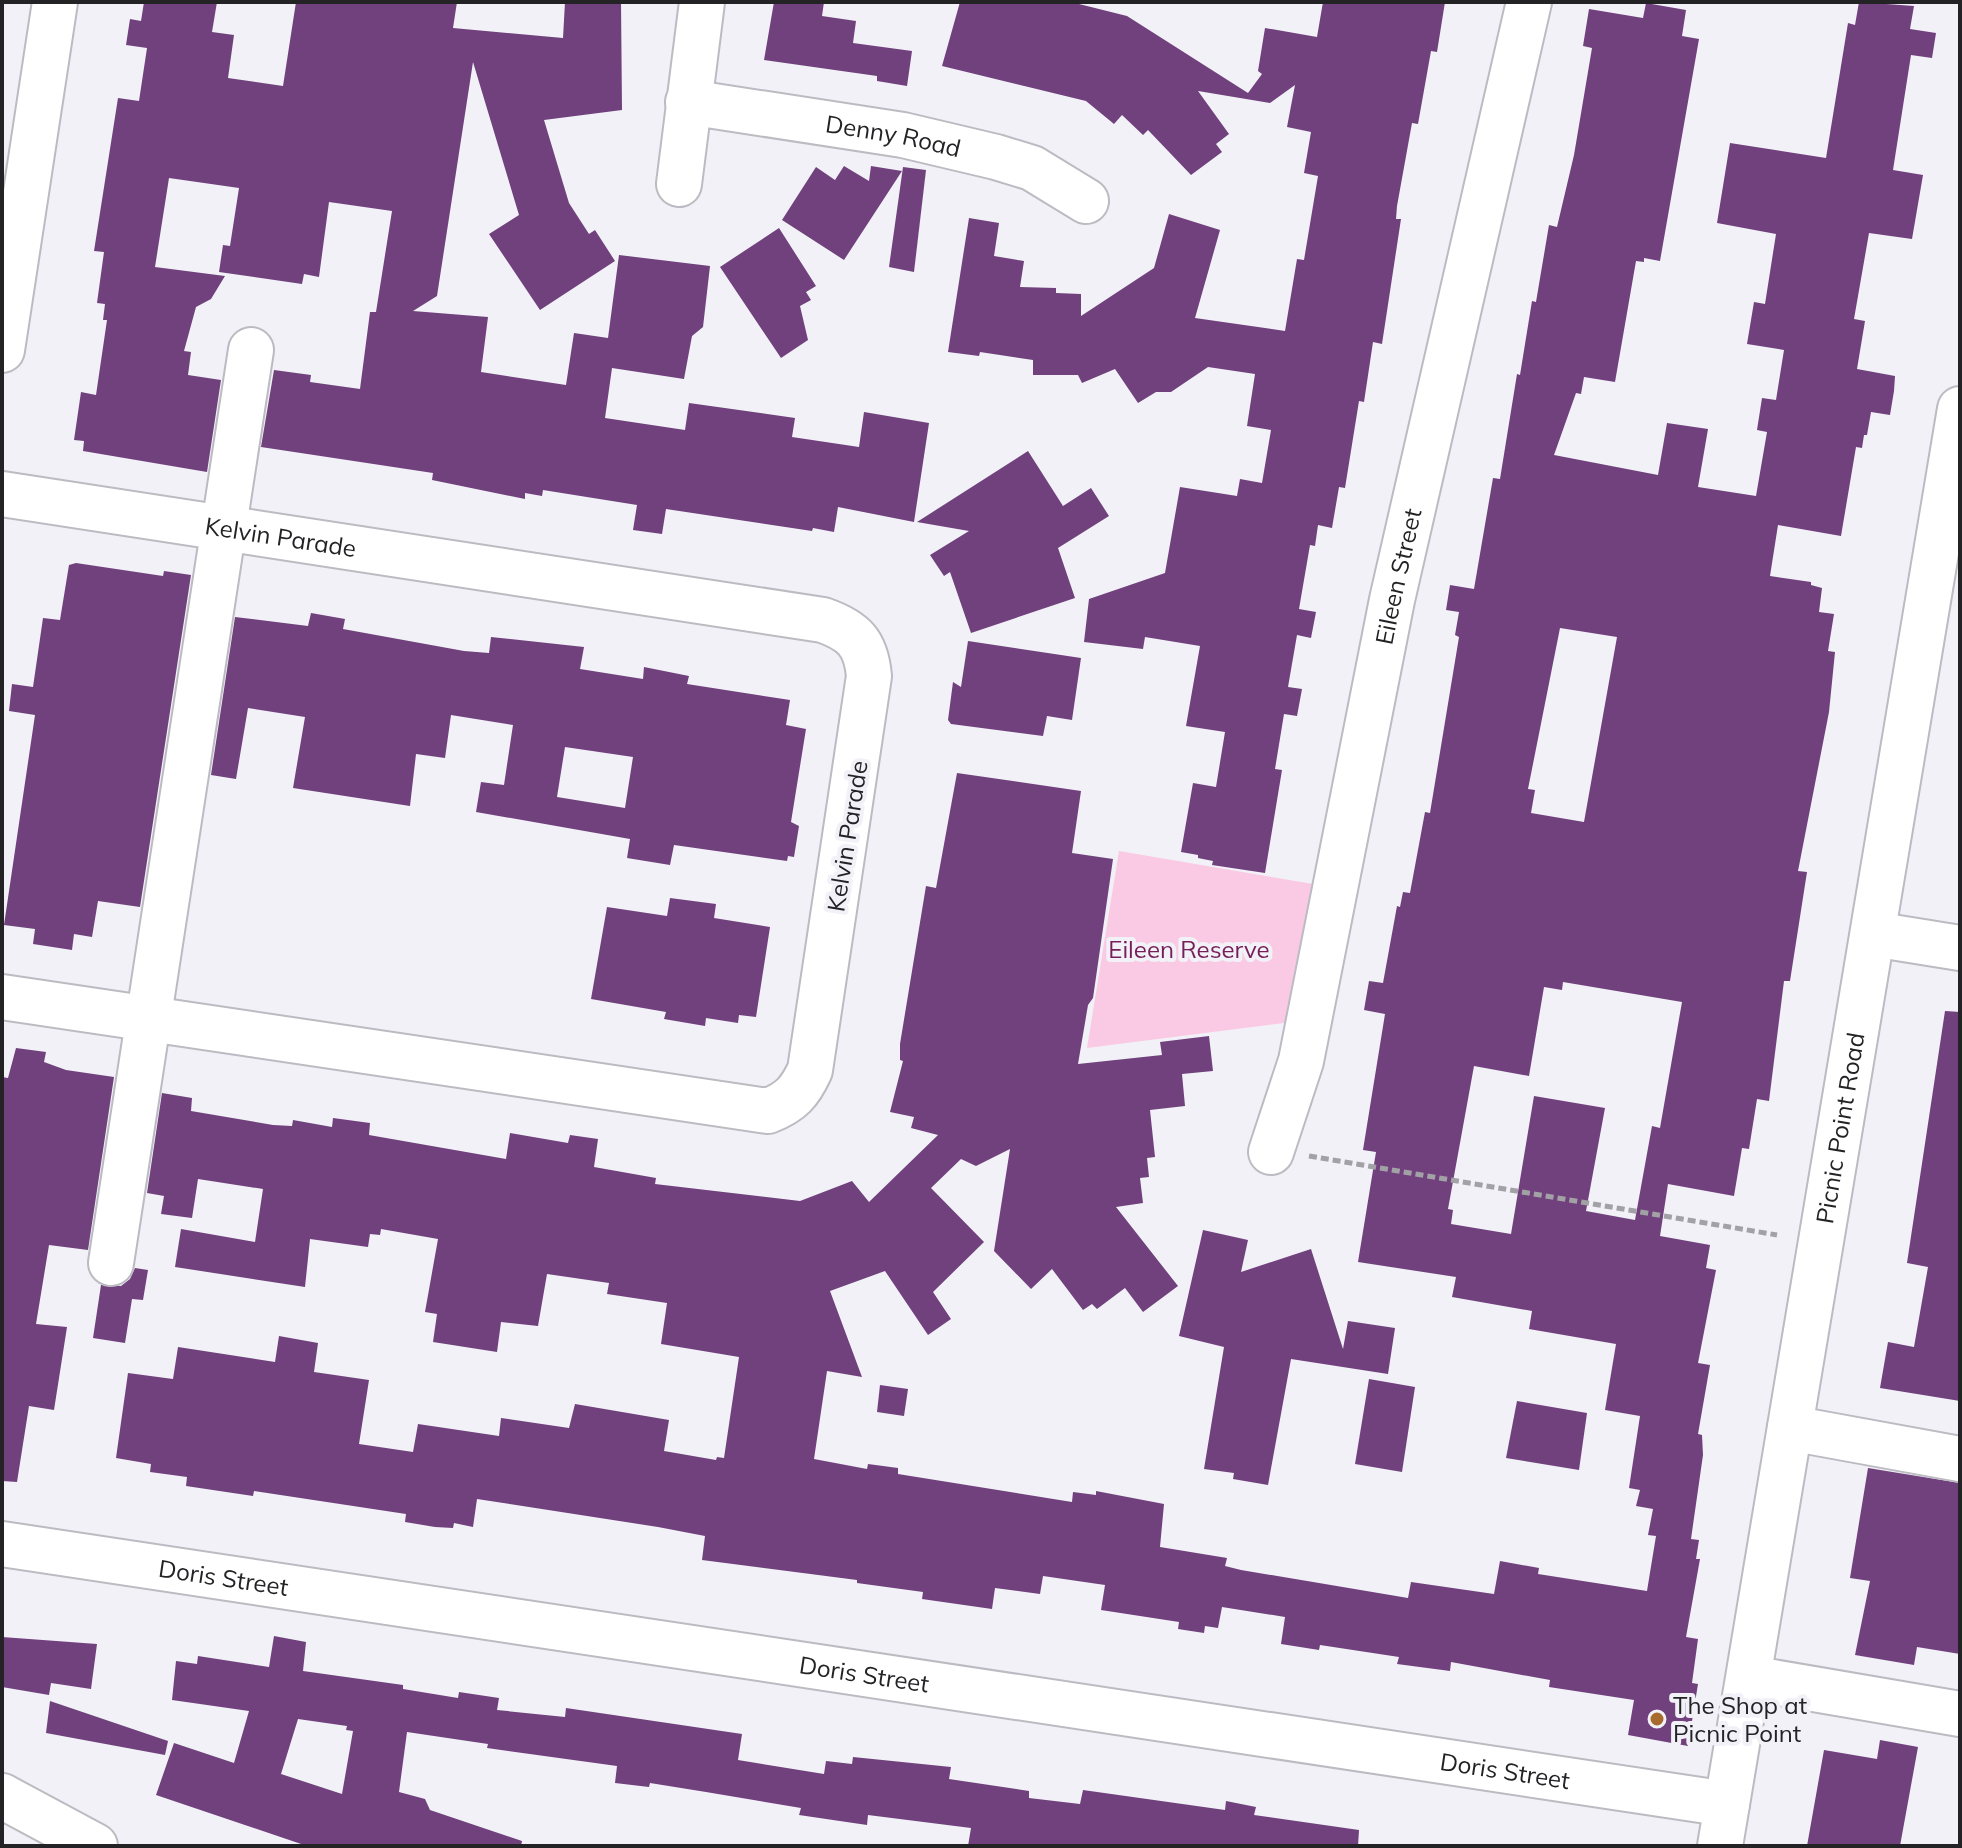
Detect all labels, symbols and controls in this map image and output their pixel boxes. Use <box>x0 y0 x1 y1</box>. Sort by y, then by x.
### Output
street label: Denny Road <box>824 108 964 163</box>
street label: Eileen Street <box>1369 506 1428 647</box>
street label: Kelvin Parade <box>203 510 358 563</box>
street label: Kelvin Parade <box>820 758 874 914</box>
park label: Eileen Reserve <box>1108 934 1270 964</box>
street label: Picnic Point Road <box>1809 1030 1871 1226</box>
street label: Doris Street <box>157 1553 290 1602</box>
street label: Doris Street <box>797 1649 931 1699</box>
place label: The Shop at Picnic Point <box>1673 1690 1807 1748</box>
marker: The Shop at Picnic Point <box>1648 1710 1666 1728</box>
street label: Doris Street <box>1438 1746 1572 1795</box>

